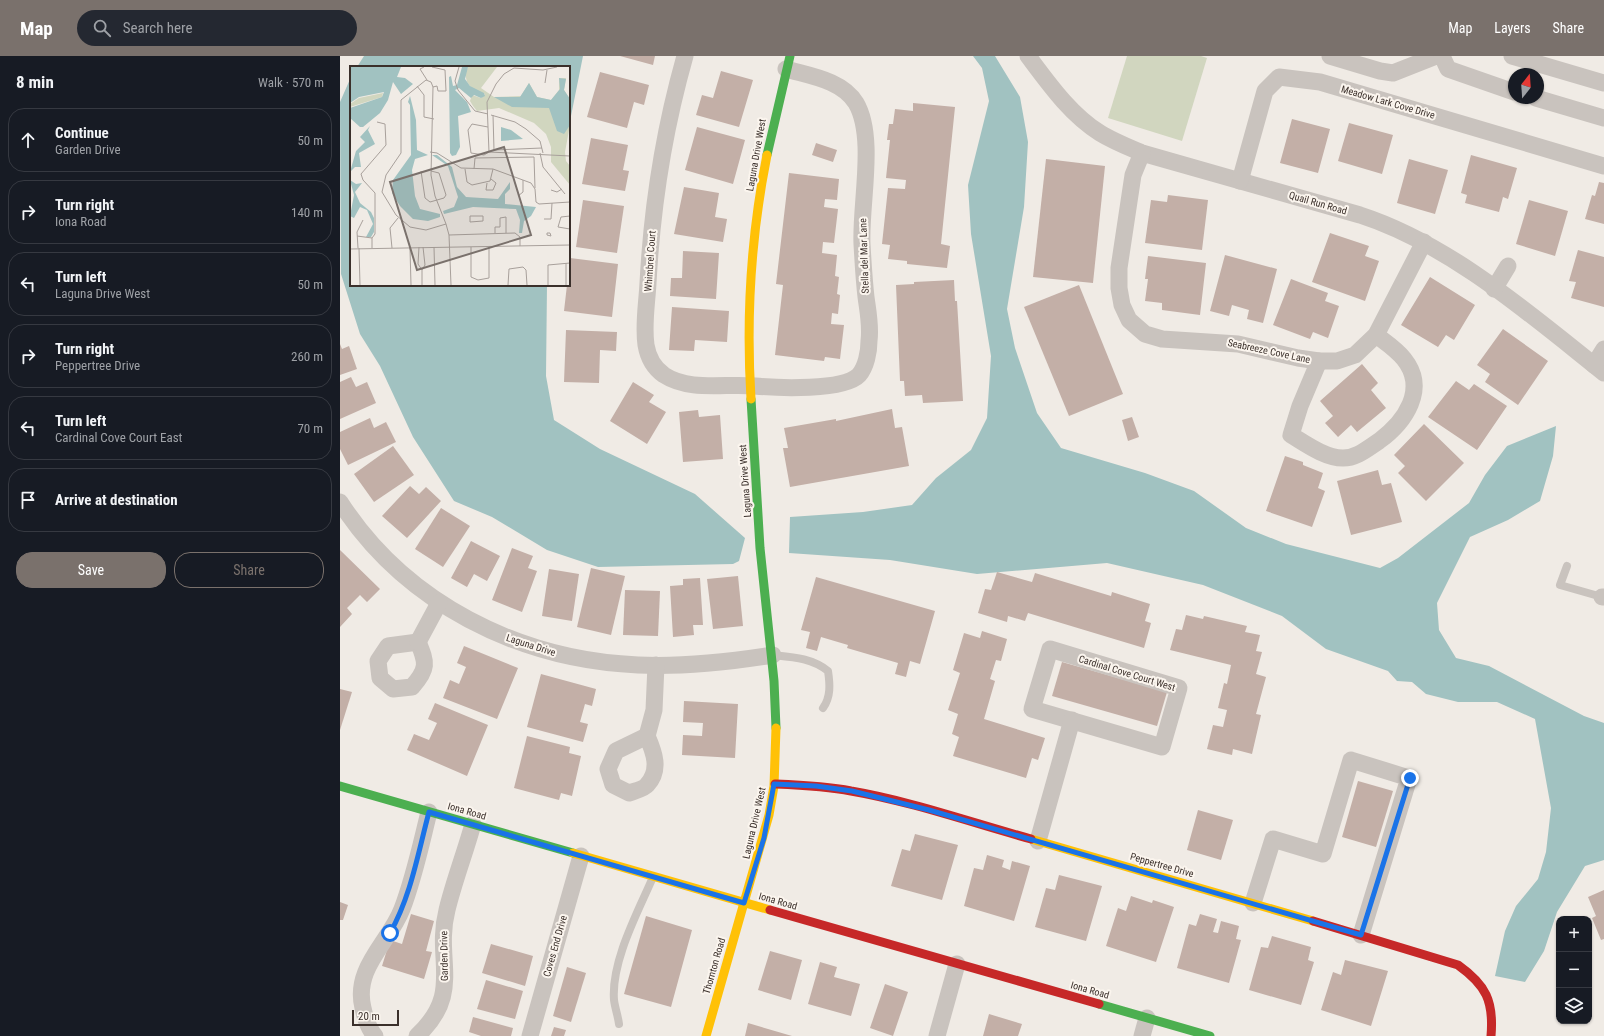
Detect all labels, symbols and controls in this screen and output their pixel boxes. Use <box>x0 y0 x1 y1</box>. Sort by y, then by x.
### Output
search box <box>77 10 357 46</box>
text: Map <box>20 17 53 40</box>
icon: search <box>91 17 113 39</box>
text: Search here <box>123 19 193 37</box>
text: Map <box>1448 20 1472 36</box>
text: Layers <box>1494 20 1531 36</box>
text: Share <box>1553 20 1584 36</box>
inset map <box>350 66 570 286</box>
north arrow <box>1508 68 1544 104</box>
text: 8 min <box>16 72 54 92</box>
text: Walk · 570 m <box>258 75 324 90</box>
street label: Meadow Lark Cove Drive <box>1340 83 1436 121</box>
street label: Laguna Drive West <box>744 118 768 192</box>
text: Continue <box>55 124 109 142</box>
icon: ahead <box>17 129 39 151</box>
text: 50 m <box>297 133 323 148</box>
text: Garden Drive <box>55 142 121 157</box>
street label: Quail Run Road <box>1288 189 1348 217</box>
text: Turn right <box>55 196 114 214</box>
icon: right <box>17 201 39 223</box>
text: 140 m <box>291 205 323 220</box>
text: Iona Road <box>55 214 106 229</box>
street label: Stella del Mar Lane <box>857 218 871 294</box>
street label: Whimbrel Court <box>642 230 658 292</box>
text: Turn left <box>55 268 106 286</box>
icon: left <box>17 273 39 295</box>
text: 50 m <box>297 277 323 292</box>
text: Laguna Drive West <box>55 286 150 301</box>
street label: Seabreeze Cove Lane <box>1227 337 1312 365</box>
text: Turn right <box>55 340 114 358</box>
icon: right <box>17 345 39 367</box>
text: 260 m <box>291 349 323 364</box>
text: Peppertree Drive <box>55 358 140 373</box>
text: Turn left <box>55 412 106 430</box>
icon: left <box>17 417 39 439</box>
text: 70 m <box>297 421 323 436</box>
text: Cardinal Cove Court East <box>55 430 182 445</box>
street label: Laguna Drive West <box>737 444 753 518</box>
icon: arrive <box>17 489 39 511</box>
text: Arrive at destination <box>55 491 178 509</box>
button: Save <box>16 552 166 588</box>
button: Share <box>174 552 324 588</box>
street label: Laguna Drive <box>505 632 557 658</box>
street label: Cardinal Cove Court West <box>1077 653 1177 693</box>
route end <box>1401 769 1419 787</box>
street label: Laguna Drive West <box>740 786 768 860</box>
street label: Iona Road <box>446 800 488 822</box>
street label: Peppertree Drive <box>1129 851 1195 879</box>
street label: Iona Road <box>757 890 799 912</box>
street label: Coves End Drive <box>541 914 569 978</box>
map controls <box>1556 916 1592 1024</box>
button: + <box>1556 916 1592 952</box>
route start <box>381 924 399 942</box>
street label: Garden Drive <box>438 930 450 981</box>
street label: Thornton Road <box>701 937 727 995</box>
button: − <box>1556 952 1592 988</box>
street label: Iona Road <box>1069 979 1111 1001</box>
button: layers <box>1556 988 1592 1024</box>
scale bar <box>352 1008 399 1027</box>
text: 20 m <box>358 1010 380 1023</box>

